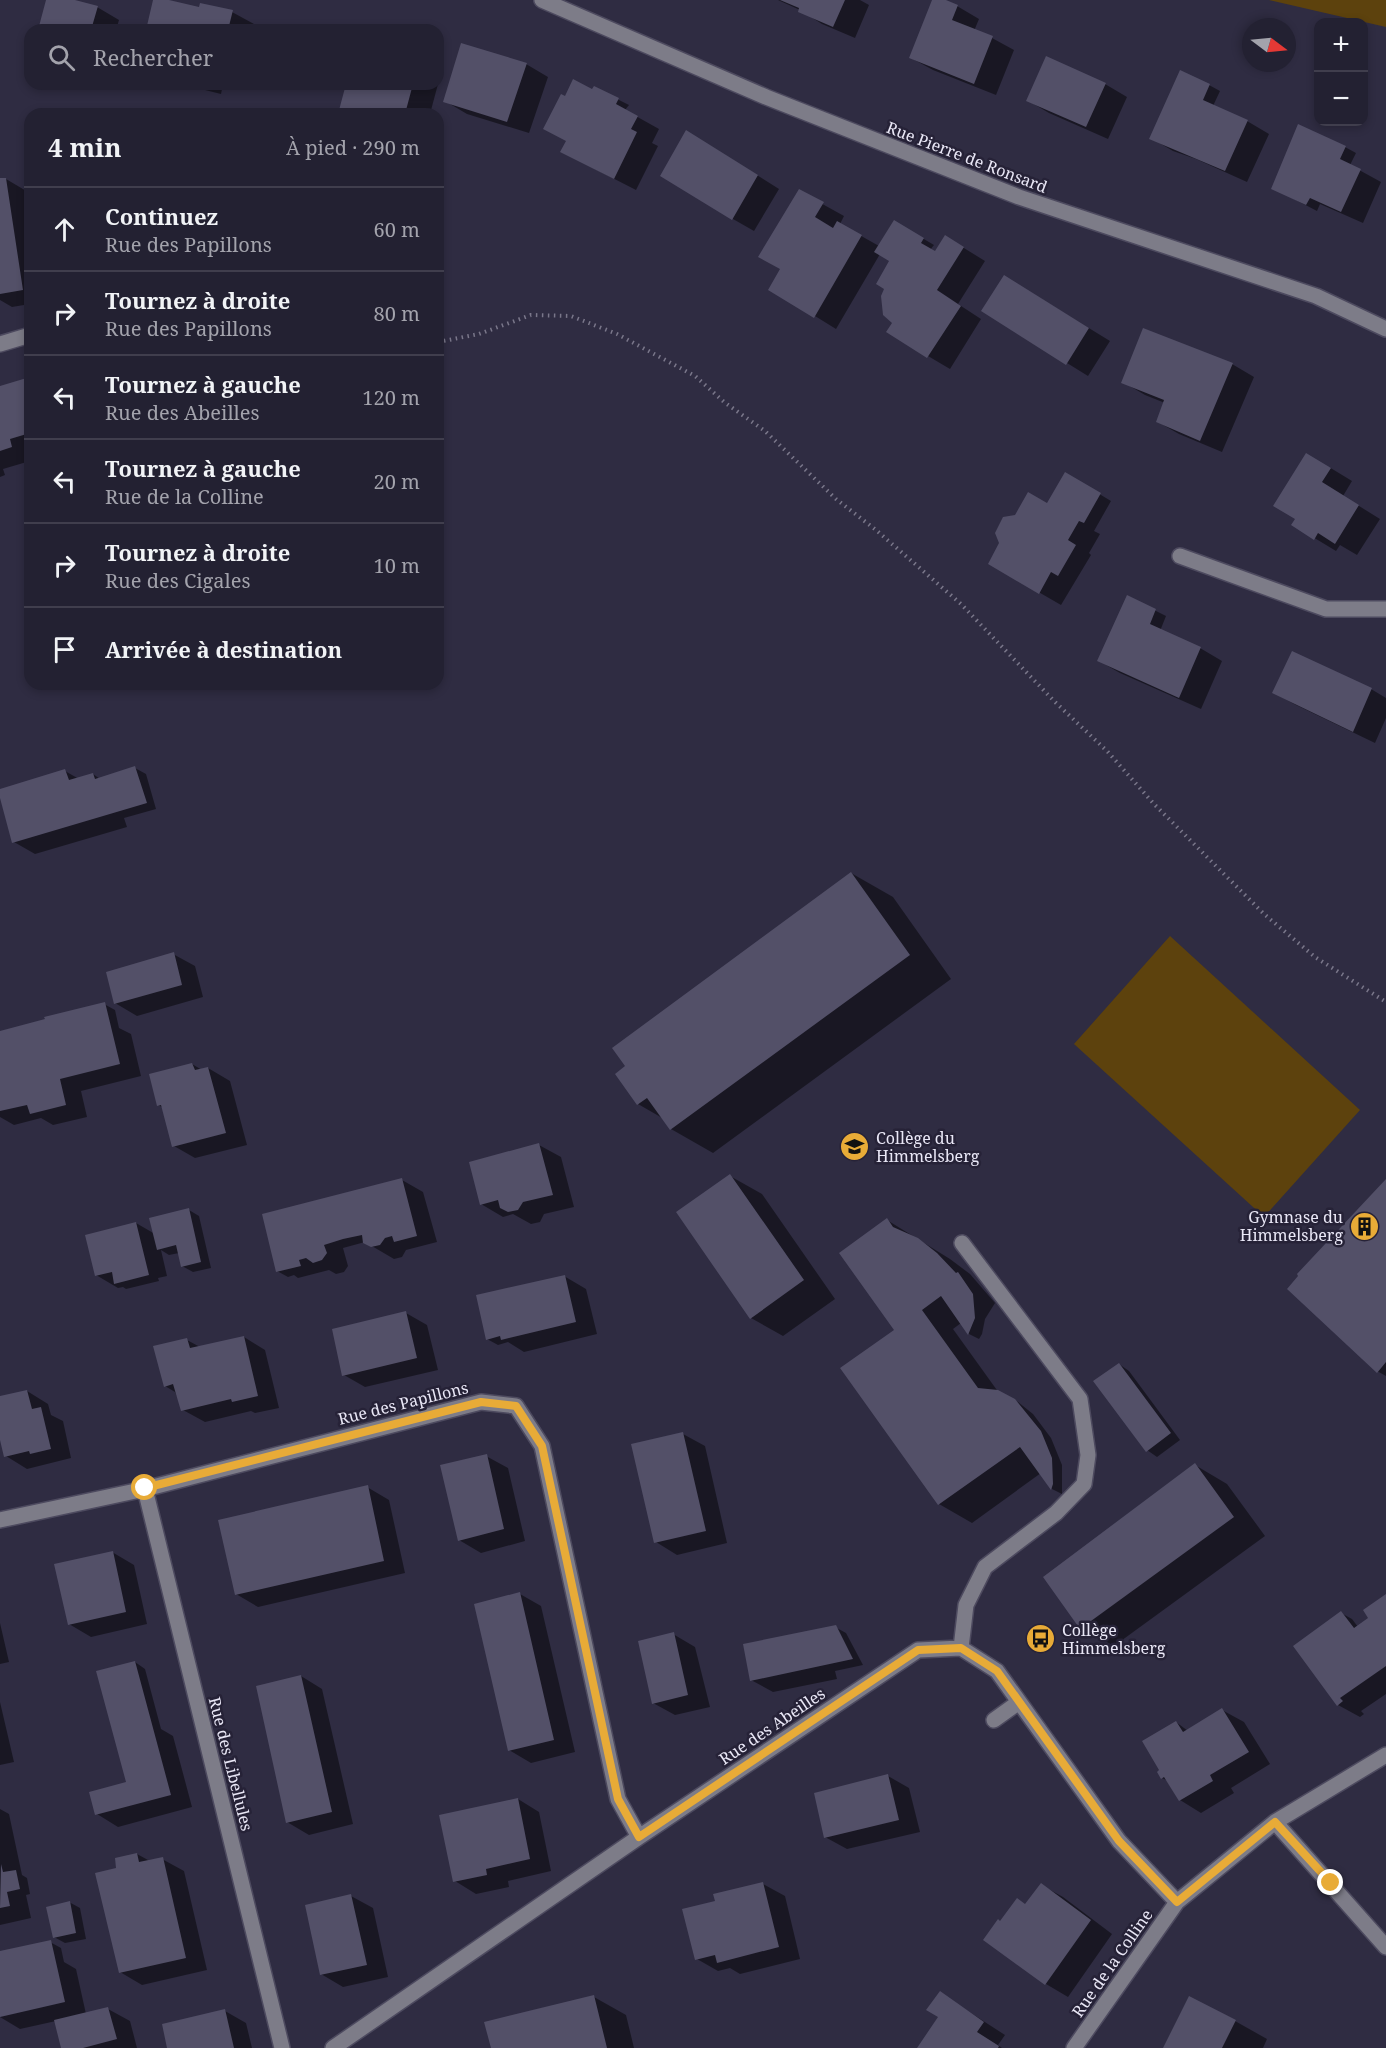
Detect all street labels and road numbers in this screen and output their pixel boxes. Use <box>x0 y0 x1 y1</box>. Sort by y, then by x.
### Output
street label: Rue Pierre de Ronsard <box>883 116 1051 198</box>
street label: Rue des Papillons <box>336 1376 470 1430</box>
street label: Rue des Abeilles <box>715 1682 829 1770</box>
street label: Rue des Libellules <box>204 1695 258 1833</box>
street label: Rue de la Colline <box>1067 1905 1157 2021</box>

